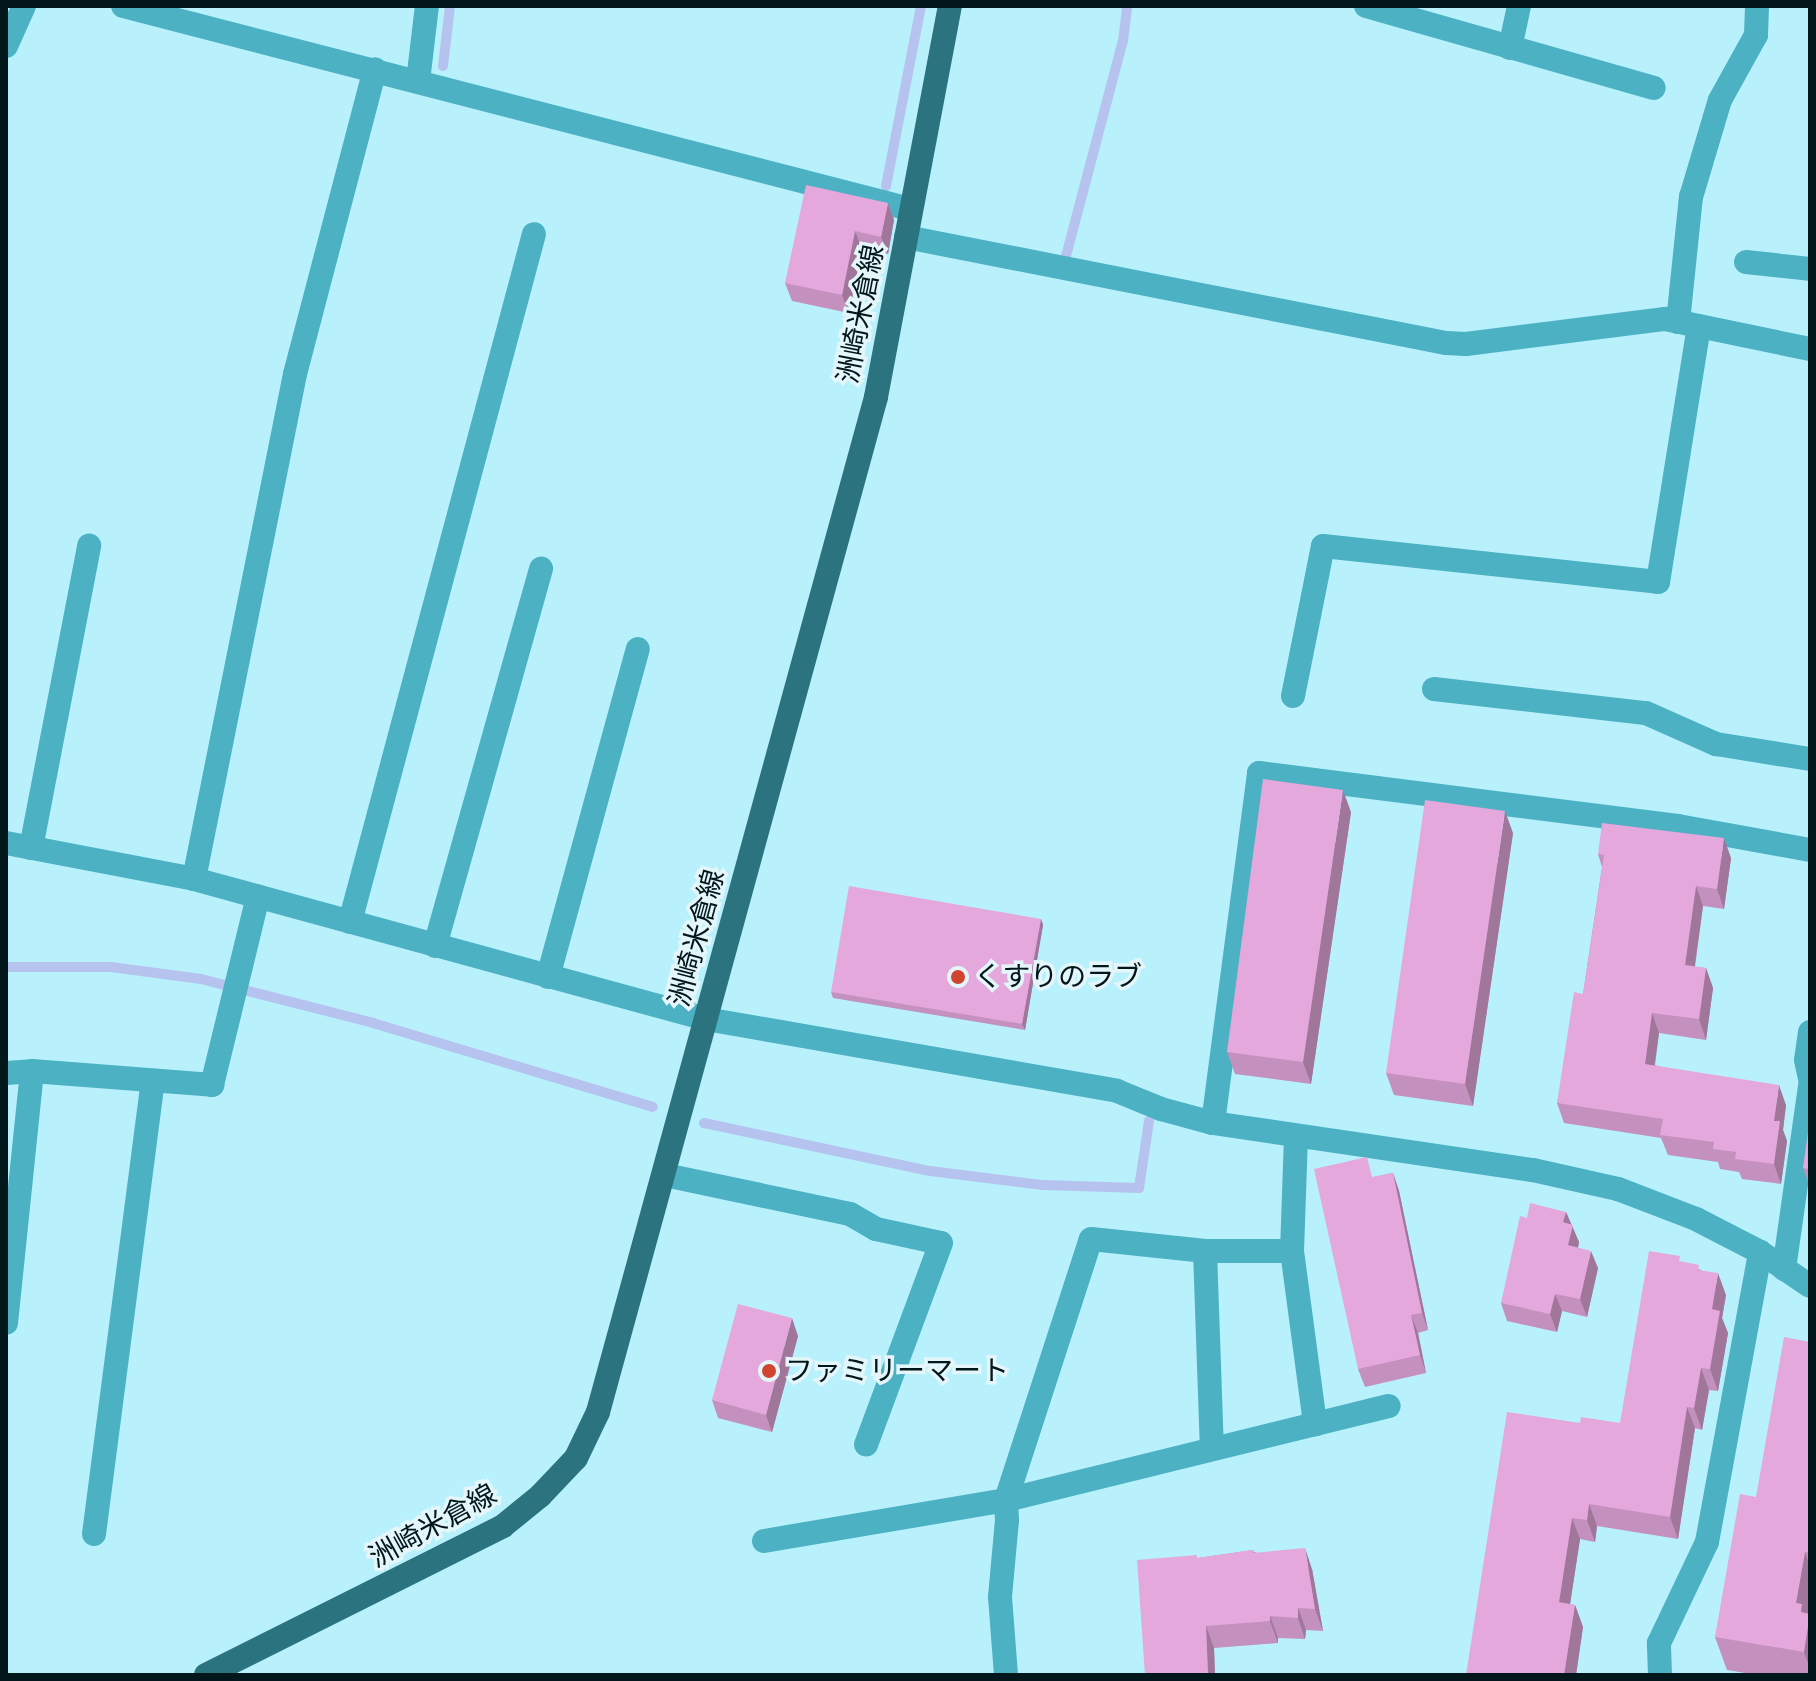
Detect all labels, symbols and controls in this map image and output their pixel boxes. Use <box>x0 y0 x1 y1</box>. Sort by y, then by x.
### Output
street label: 洲崎米倉線 <box>831 242 891 386</box>
street label: 洲崎米倉線 <box>663 866 731 1010</box>
place label: くすりのラブ <box>974 960 1142 994</box>
marker: くすりのラブ <box>949 968 967 986</box>
place label: ファミリーマート <box>785 1354 1009 1388</box>
marker: ファミリーマート <box>760 1362 778 1380</box>
street label: 洲崎米倉線 <box>364 1477 502 1575</box>

